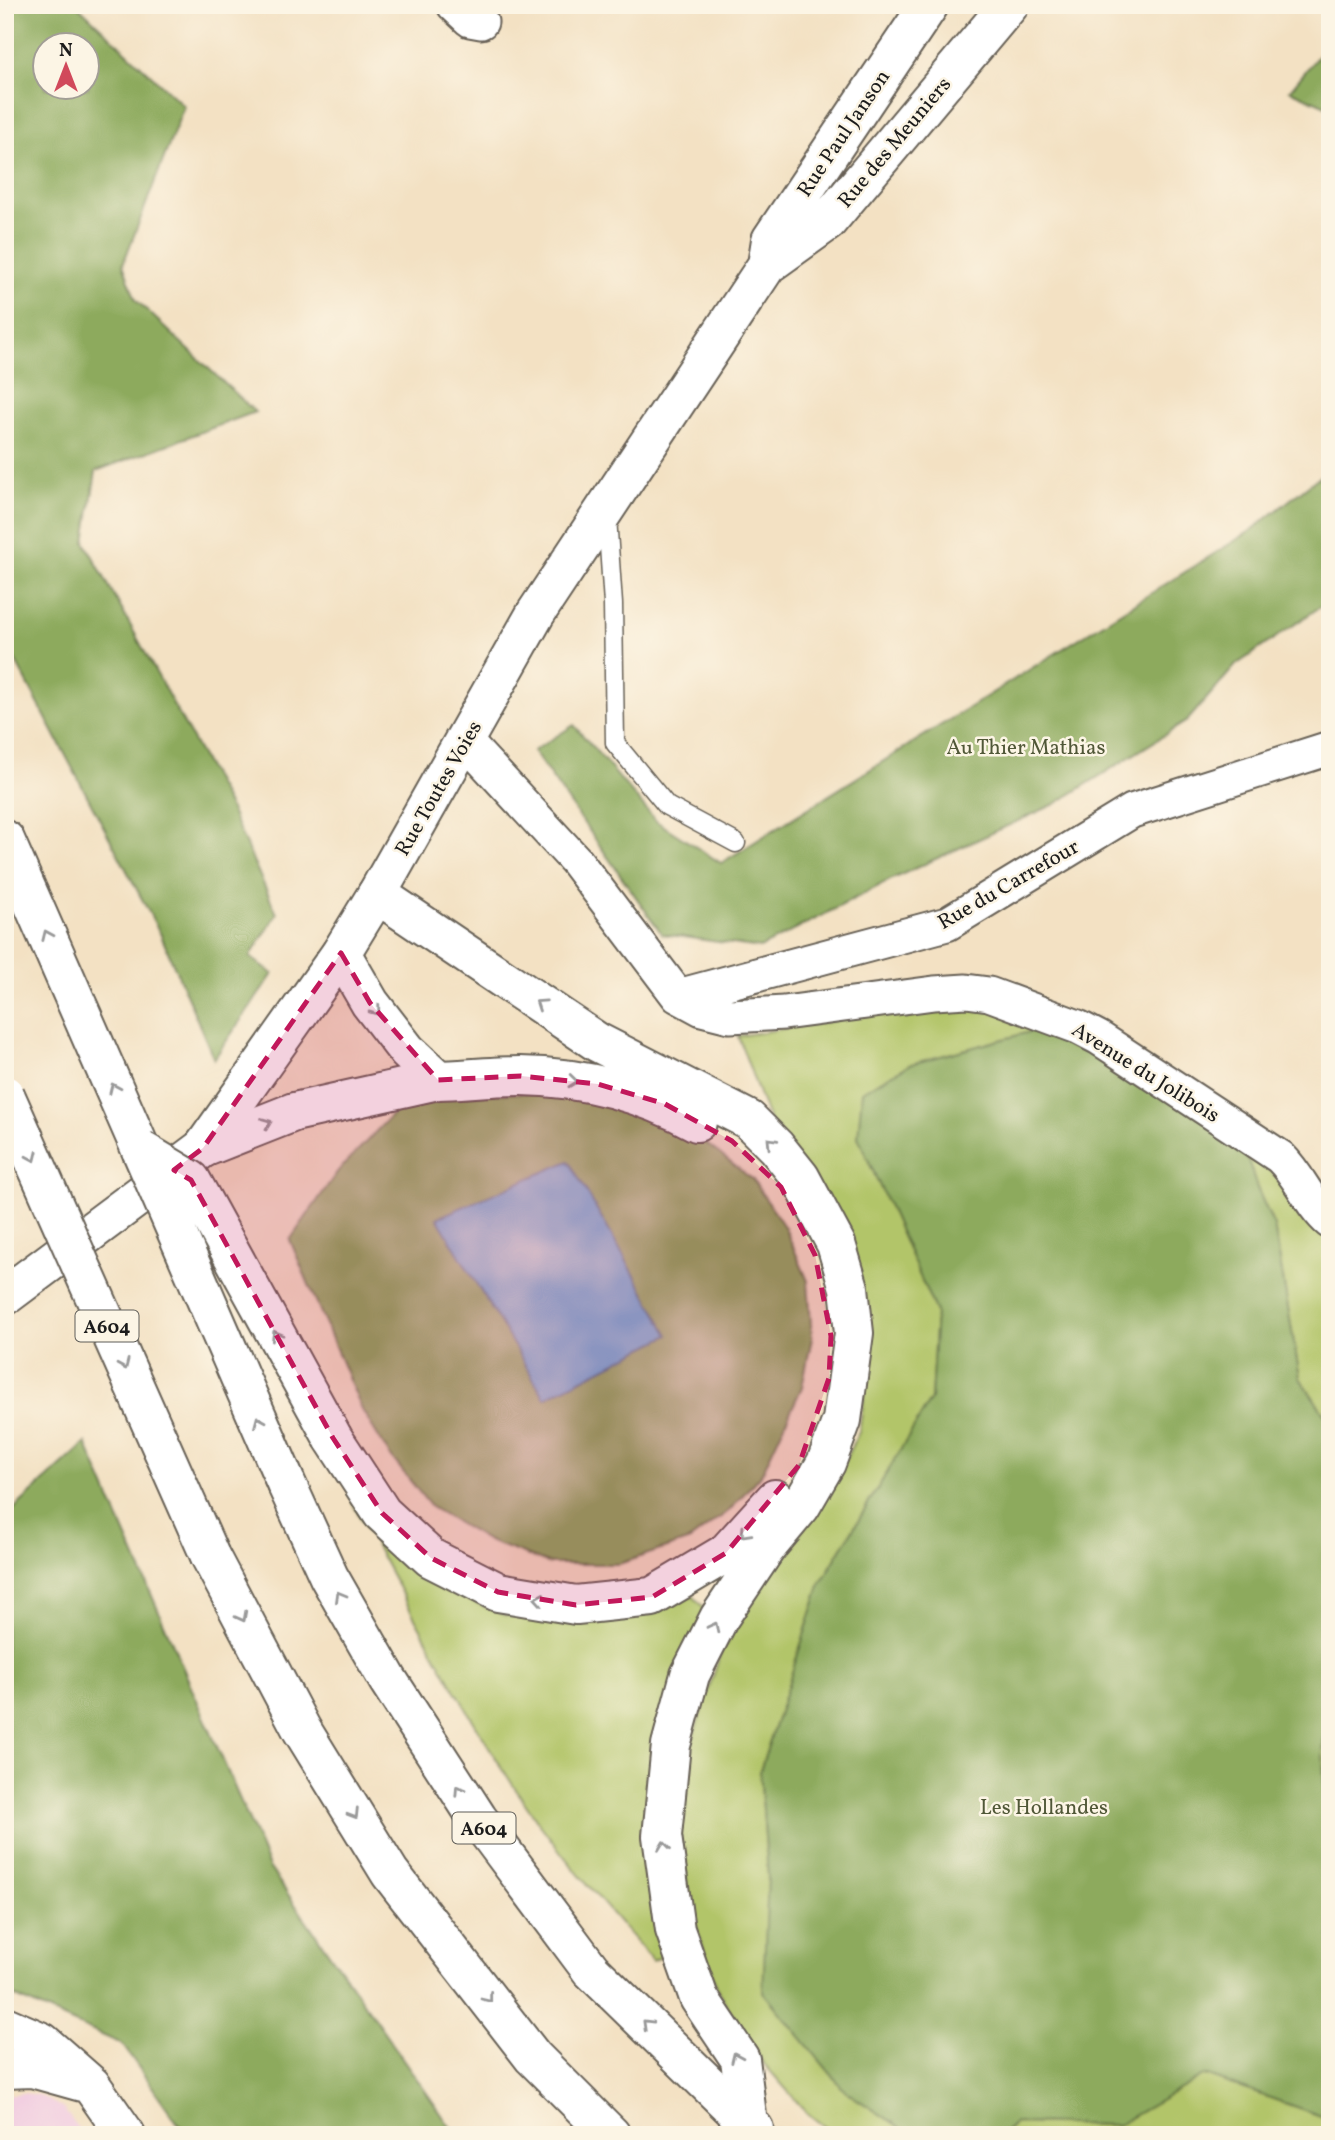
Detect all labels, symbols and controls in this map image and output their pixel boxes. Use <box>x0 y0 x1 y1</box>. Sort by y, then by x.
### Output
north arrow <box>32 32 102 102</box>
text: N <box>59 38 73 64</box>
street label: Rue Paul Janson <box>791 64 898 203</box>
street label: Rue des Meuniers <box>832 71 959 215</box>
street label: Rue Toutes Voies <box>389 716 490 862</box>
park label: Au Thier Mathias <box>947 734 1105 763</box>
street label: Rue du Carrefour <box>933 833 1085 938</box>
one-way arrow <box>41 930 55 942</box>
one-way arrow <box>535 999 548 1012</box>
one-way arrow <box>368 1004 381 1016</box>
street label: Avenue du Jolibois <box>1066 1016 1225 1130</box>
one-way arrow <box>567 1074 578 1089</box>
one-way arrow <box>108 1082 122 1095</box>
one-way arrow <box>260 1117 272 1131</box>
one-way arrow <box>766 1137 779 1150</box>
one-way arrow <box>25 1150 39 1162</box>
road number: A604 <box>76 1310 138 1342</box>
one-way arrow <box>271 1330 284 1343</box>
one-way arrow <box>116 1359 130 1371</box>
one-way arrow <box>253 1415 267 1427</box>
one-way arrow <box>740 1525 753 1538</box>
one-way arrow <box>335 1591 348 1604</box>
one-way arrow <box>533 1592 545 1607</box>
one-way arrow <box>234 1609 247 1622</box>
one-way arrow <box>706 1622 720 1634</box>
one-way arrow <box>454 1785 467 1798</box>
park label: Les Hollandes <box>980 1794 1108 1823</box>
one-way arrow <box>346 1807 359 1820</box>
road number: A604 <box>452 1812 516 1844</box>
one-way arrow <box>656 1840 671 1852</box>
one-way arrow <box>479 1990 492 2003</box>
one-way arrow <box>642 2020 655 2033</box>
one-way arrow <box>730 2052 744 2064</box>

